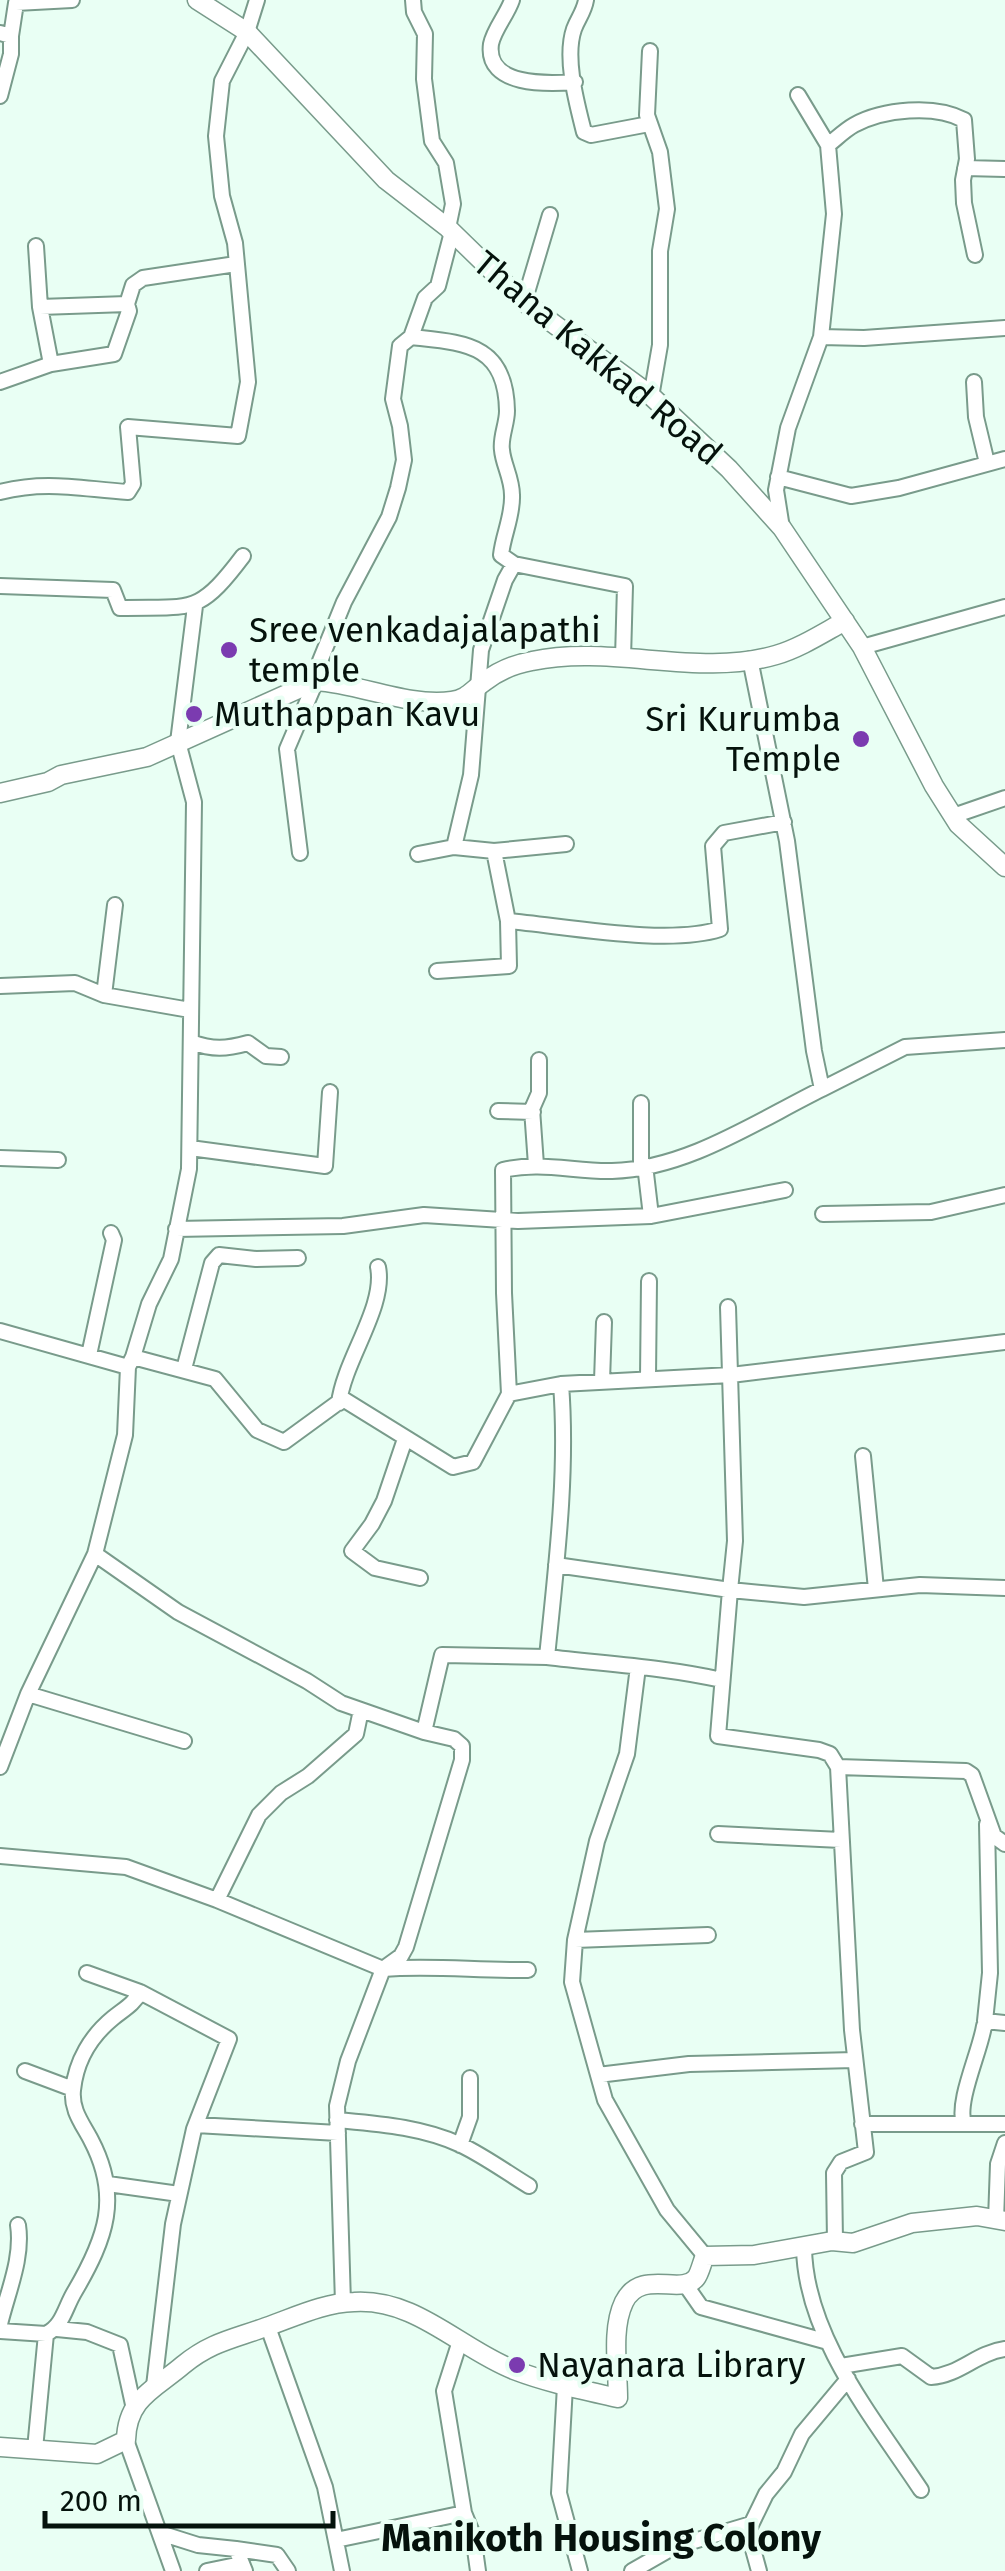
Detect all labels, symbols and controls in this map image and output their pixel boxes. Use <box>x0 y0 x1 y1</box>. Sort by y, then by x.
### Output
street label: Thana Kakkad Road <box>465 242 731 474</box>
place label: Sree venkadajalapathi temple <box>249 609 601 691</box>
marker: Sree venkadajalapathi temple <box>218 639 240 661</box>
place label: Muthappan Kavu <box>214 693 480 735</box>
place label: Sri Kurumba Temple <box>645 698 841 780</box>
marker: Muthappan Kavu <box>183 703 205 725</box>
marker: Sri Kurumba Temple <box>850 728 872 750</box>
place label: Nayanara Library <box>537 2344 805 2386</box>
marker: Nayanara Library <box>506 2354 528 2376</box>
scale bar <box>45 2466 332 2528</box>
text: 200 m <box>60 2483 142 2519</box>
district label: Manikoth Housing Colony <box>381 2515 821 2561</box>

